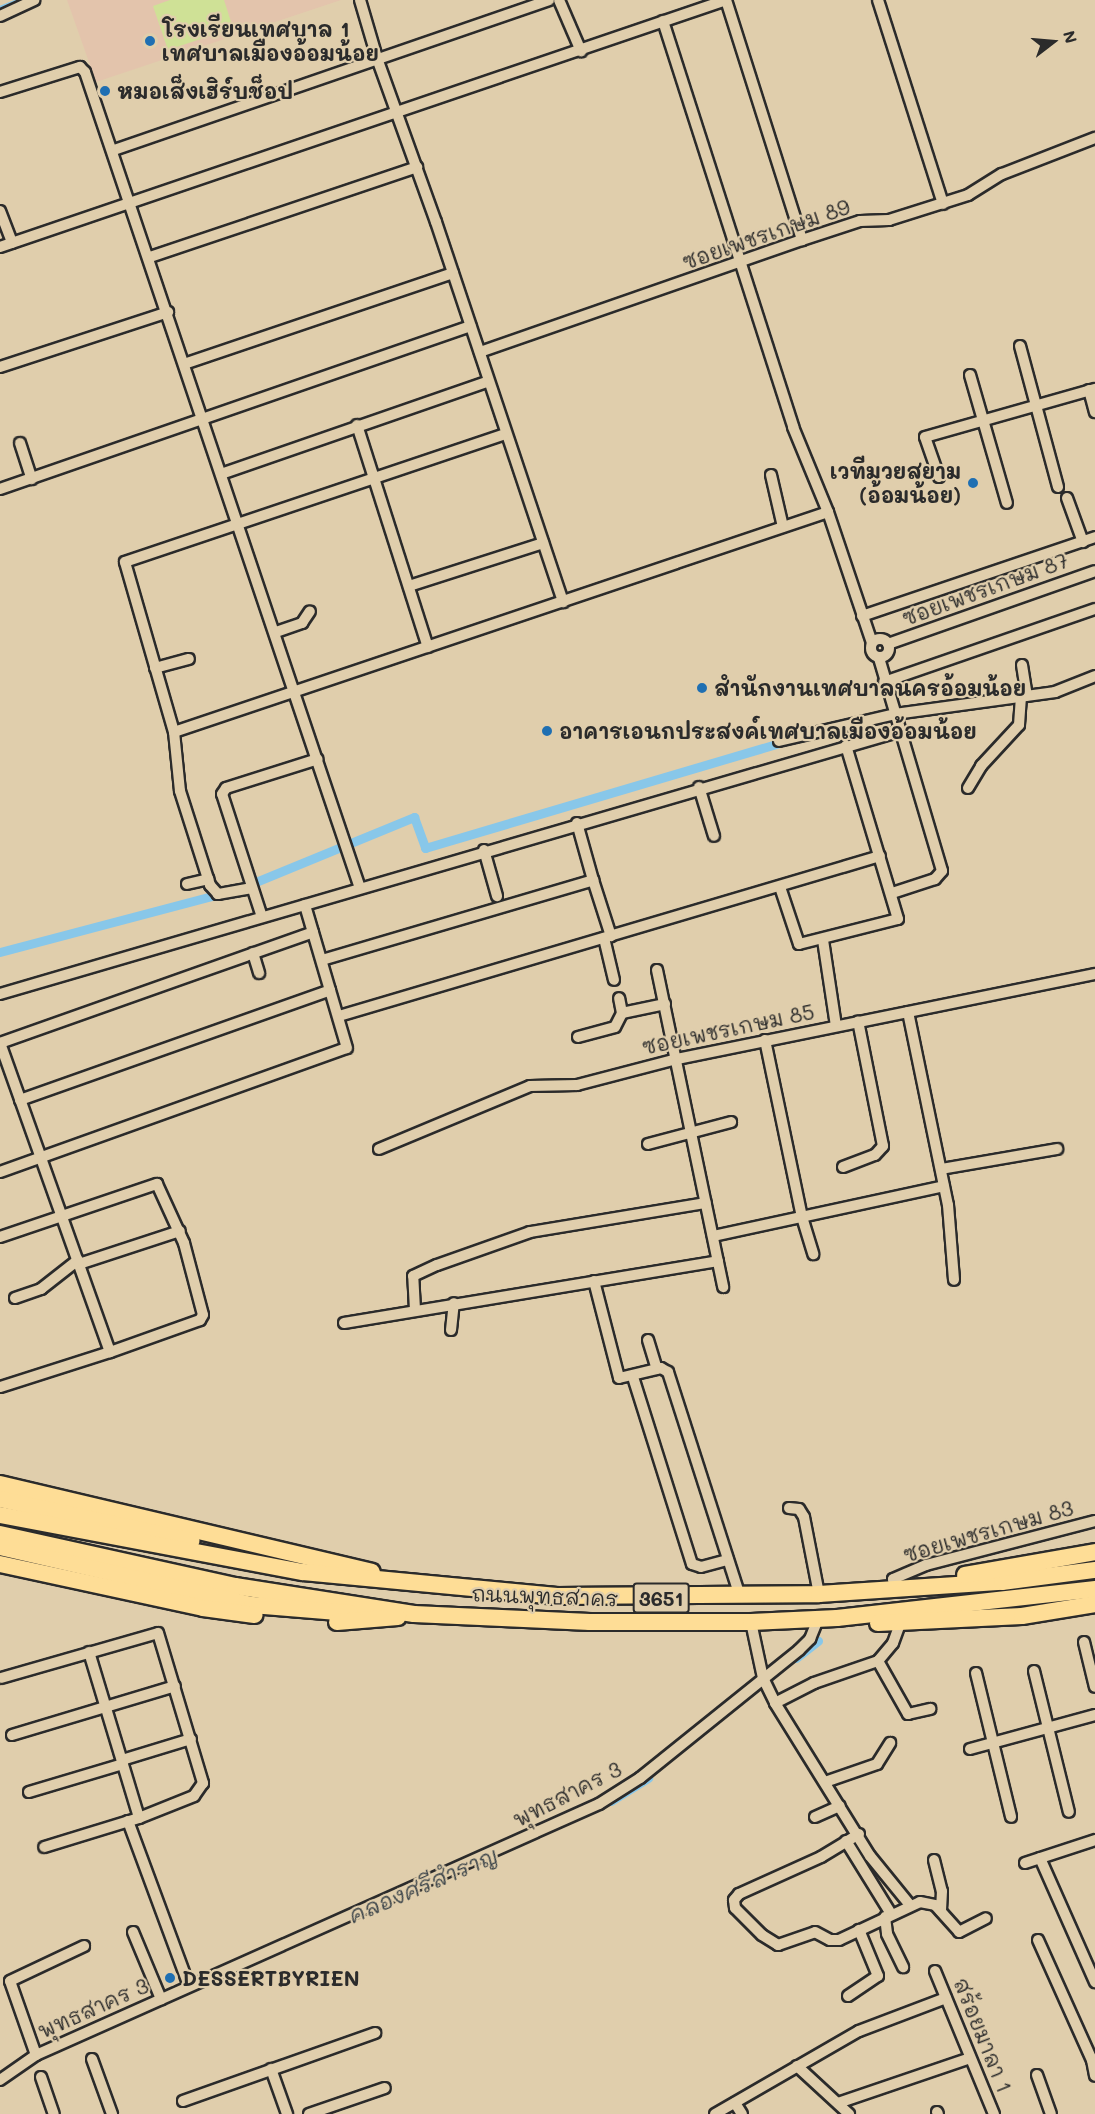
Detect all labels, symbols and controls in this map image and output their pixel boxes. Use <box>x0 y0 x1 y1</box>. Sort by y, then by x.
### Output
north arrow <box>1023 12 1083 72</box>
place label: โรงเรียนเทศบาล 1 เทศบาลเมืองอ้อมน้อย <box>162 16 379 66</box>
text: N <box>1059 28 1083 46</box>
marker: โรงเรียนเทศบาล 1 เทศบาลเมืองอ้อมน้อย <box>143 34 157 48</box>
place label: หมอเส็งเฮิร์บช็อป <box>117 78 293 104</box>
marker: หมอเส็งเฮิร์บช็อป <box>98 84 112 98</box>
street label: ซอยเพชรเกษม 89 <box>679 193 853 275</box>
place label: เวทีมวยสยาม (อ้อมน้อย) <box>830 458 961 508</box>
marker: เวทีมวยสยาม (อ้อมน้อย) <box>966 476 980 490</box>
street label: ซอยเพชรเกษม 87 <box>899 547 1071 631</box>
place label: สำนักงานเทศบาลนครอ้อมน้อย <box>714 675 1026 701</box>
marker: สำนักงานเทศบาลนครอ้อมน้อย <box>695 681 709 695</box>
place label: อาคารเอนกประสงค์เทศบาลเมืองอ้อมน้อย <box>559 718 977 744</box>
marker: อาคารเอนกประสงค์เทศบาลเมืองอ้อมน้อย <box>540 724 554 738</box>
street label: ซอยเพชรเกษม 85 <box>640 998 816 1060</box>
street label: ซอยเพชรเกษม 83 <box>900 1495 1076 1567</box>
street label: ถนนพุทธสาคร <box>471 1581 619 1611</box>
road number: 3651 <box>632 1581 690 1615</box>
street label: พุทธสาคร 3 <box>509 1756 625 1832</box>
water label: คลองศรีสำราญ <box>344 1842 502 1928</box>
place label: DESSERTBYRIEN <box>182 1965 360 1991</box>
marker: DESSERTBYRIEN <box>163 1971 177 1985</box>
street label: พุทธสาคร 3 <box>34 1972 152 2044</box>
street label: สร้อยมาลา 1 <box>949 1974 1017 2096</box>

